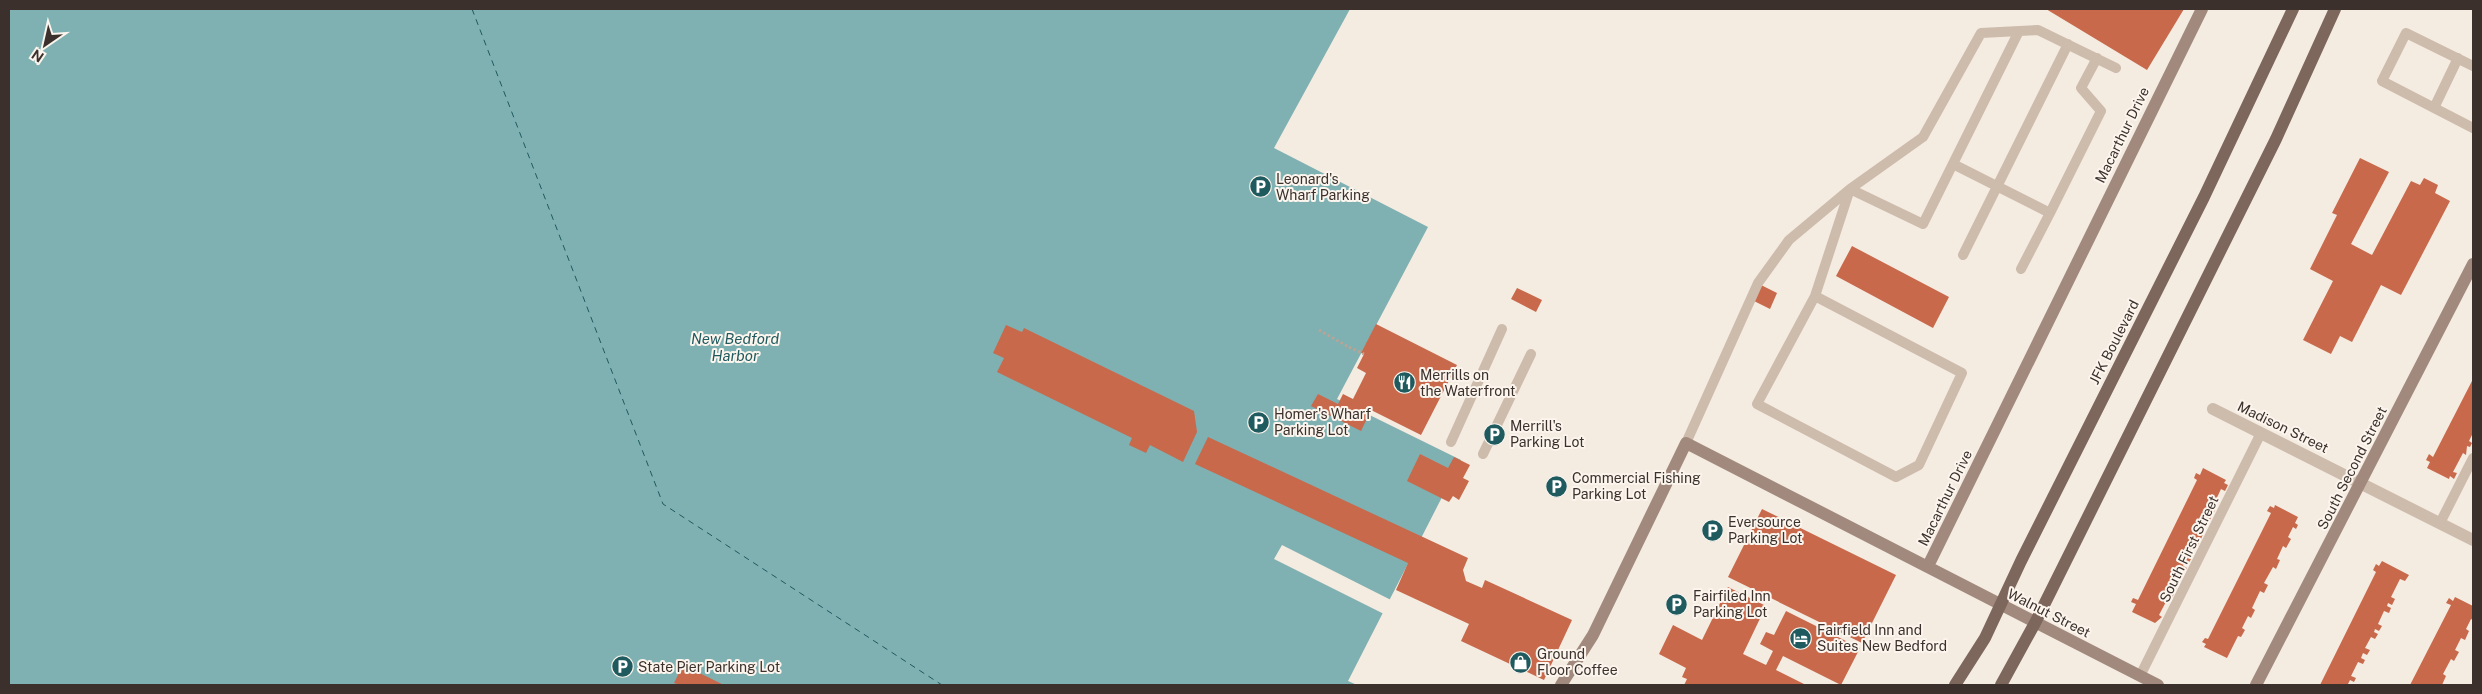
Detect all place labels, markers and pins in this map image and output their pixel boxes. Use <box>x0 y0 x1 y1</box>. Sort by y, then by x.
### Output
place label: Leonard's Wharf Parking <box>1276 171 1370 203</box>
parking icon: Leonard's Wharf Parking <box>1248 175 1272 199</box>
place label: Merrills on the Waterfront <box>1420 367 1515 399</box>
restaurant icon: Merrills on the Waterfront <box>1392 371 1416 395</box>
place label: Homer's Wharf Parking Lot <box>1274 406 1371 438</box>
parking icon: Homer's Wharf Parking Lot <box>1246 410 1270 434</box>
place label: Merrill's Parking Lot <box>1510 418 1584 450</box>
parking icon: Merrill's Parking Lot <box>1482 422 1506 446</box>
place label: Commercial Fishing Parking Lot <box>1572 470 1701 502</box>
parking icon: Commercial Fishing Parking Lot <box>1544 474 1568 498</box>
place label: Eversource Parking Lot <box>1728 514 1802 546</box>
parking icon: Eversource Parking Lot <box>1700 518 1724 542</box>
place label: Fairfiled Inn Parking Lot <box>1693 588 1771 620</box>
parking icon: Fairfiled Inn Parking Lot <box>1665 592 1689 616</box>
place label: Fairfield Inn and Suites New Bedford <box>1817 622 1947 654</box>
hotel icon: Fairfield Inn and Suites New Bedford <box>1789 626 1813 650</box>
place label: Ground Floor Coffee <box>1537 646 1618 678</box>
shop icon: Ground Floor Coffee <box>1509 650 1533 674</box>
parking icon: State Pier Parking Lot <box>610 655 634 679</box>
place label: State Pier Parking Lot <box>638 659 780 675</box>

